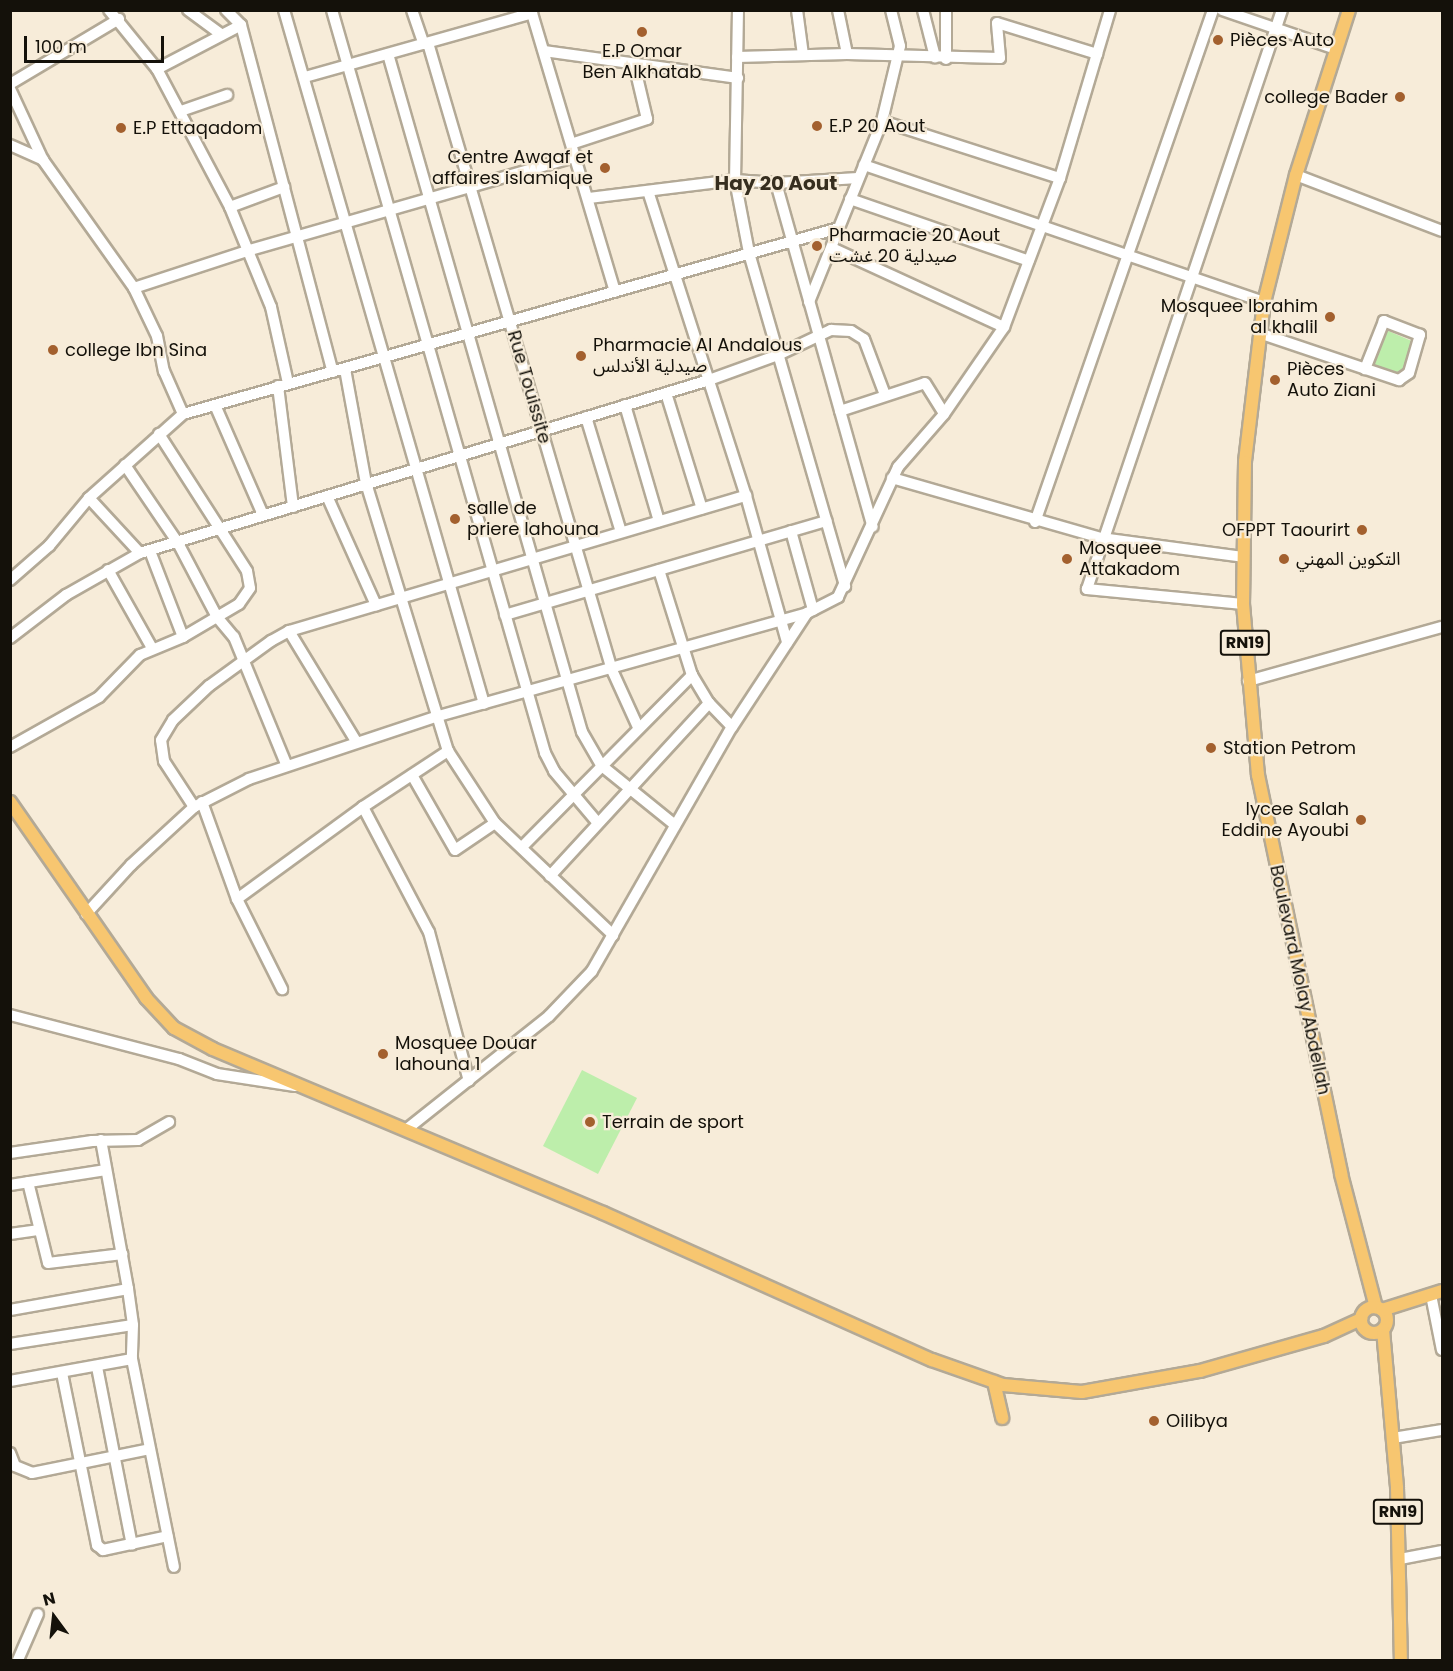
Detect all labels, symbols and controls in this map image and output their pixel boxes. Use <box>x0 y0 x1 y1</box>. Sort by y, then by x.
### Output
scale bar <box>27 24 166 62</box>
marker: E.P Omar Ben Alkhatab <box>635 25 649 39</box>
place label: Pièces Auto <box>1230 29 1334 51</box>
marker: Pièces Auto <box>1211 33 1225 47</box>
text: 100 m <box>35 34 87 59</box>
place label: E.P Omar Ben Alkhatab <box>583 41 701 84</box>
place label: college Bader <box>1264 86 1388 108</box>
marker: college Bader <box>1393 90 1407 104</box>
place label: E.P 20 Aout <box>829 115 925 137</box>
place label: E.P Ettaqadom <box>133 117 262 139</box>
marker: E.P 20 Aout <box>810 119 824 133</box>
marker: E.P Ettaqadom <box>114 121 128 135</box>
place label: Centre Awqaf et affaires islamique <box>432 147 593 190</box>
marker: Centre Awqaf et affaires islamique <box>598 161 612 175</box>
district label: Hay 20 Aout <box>715 171 837 195</box>
place label: Pharmacie 20 Aout صيدلية 20 غشت <box>829 225 1000 268</box>
marker: Pharmacie 20 Aout صيدلية 20 غشت <box>810 239 824 253</box>
place label: Mosquee Ibrahim al khalil <box>1161 296 1318 338</box>
marker: Mosquee Ibrahim al khalil <box>1323 310 1337 324</box>
street label: Rue Touissite <box>503 328 555 446</box>
place label: Pharmacie Al Andalous صيدلية الأندلس <box>593 335 802 378</box>
place label: college Ibn Sina <box>65 339 207 361</box>
marker: college Ibn Sina <box>46 343 60 357</box>
marker: Pharmacie Al Andalous صيدلية الأندلس <box>574 349 588 363</box>
place label: Pièces Auto Ziani <box>1287 359 1376 401</box>
marker: Pièces Auto Ziani <box>1268 373 1282 387</box>
place label: salle de priere lahouna <box>467 498 599 540</box>
marker: salle de priere lahouna <box>448 512 462 526</box>
place label: OFPPT Taourirt <box>1222 519 1350 541</box>
marker: OFPPT Taourirt <box>1355 523 1369 537</box>
place label: Mosquee Attakadom <box>1079 538 1180 580</box>
place label: التكوين المهني <box>1296 548 1401 570</box>
marker: Mosquee Attakadom <box>1060 552 1074 566</box>
marker: التكوين المهني <box>1277 552 1291 566</box>
road number: RN19 <box>1220 630 1270 656</box>
place label: Station Petrom <box>1223 737 1356 759</box>
marker: Station Petrom <box>1204 741 1218 755</box>
place label: lycee Salah Eddine Ayoubi <box>1222 799 1349 842</box>
marker: lycee Salah Eddine Ayoubi <box>1354 813 1368 827</box>
street label: Boulevard Molay Abdellah <box>1265 863 1335 1097</box>
place label: Mosquee Douar lahouna 1 <box>395 1033 537 1076</box>
marker: Mosquee Douar lahouna 1 <box>376 1047 390 1061</box>
place label: Terrain de sport <box>602 1111 744 1133</box>
marker: Terrain de sport <box>583 1115 597 1129</box>
place label: Oilibya <box>1166 1410 1228 1432</box>
marker: Oilibya <box>1147 1414 1161 1428</box>
road number: RN19 <box>1372 1499 1424 1525</box>
text: N <box>40 1586 58 1612</box>
north arrow <box>24 1587 84 1647</box>

